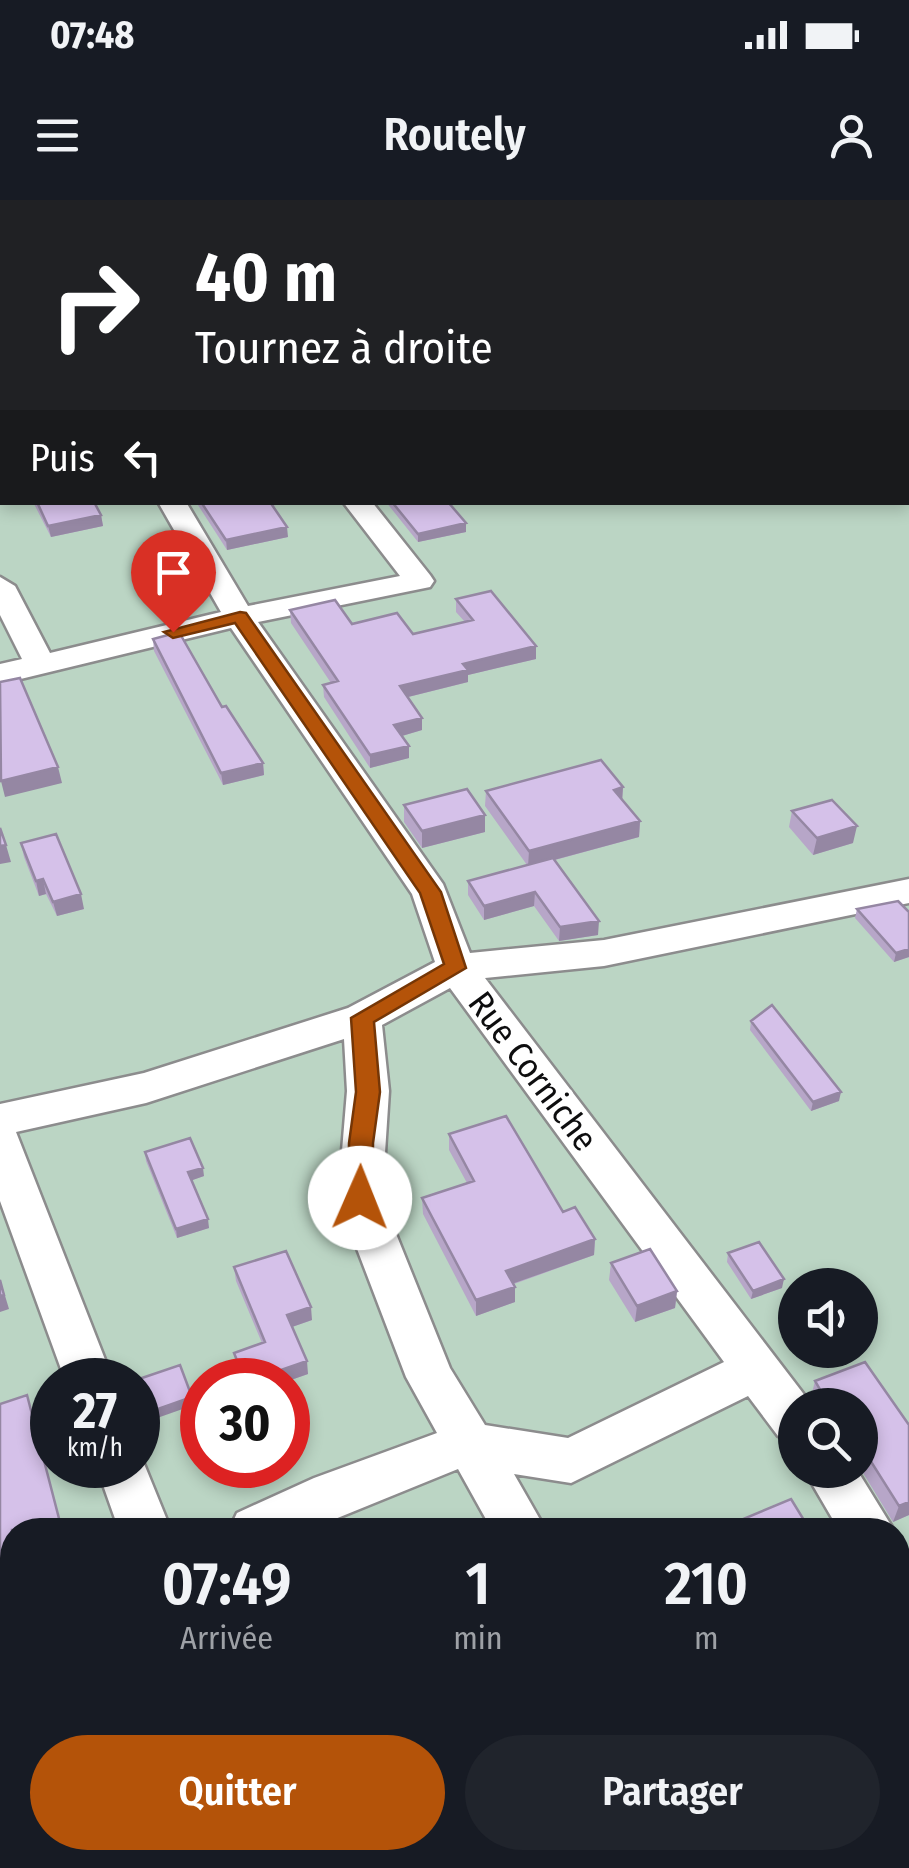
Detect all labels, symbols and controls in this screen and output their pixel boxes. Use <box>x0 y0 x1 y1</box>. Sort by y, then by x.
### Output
text: 07:48 <box>50 12 134 58</box>
icon: menu <box>30 108 85 163</box>
text: Routely <box>383 108 526 162</box>
icon: person <box>824 108 879 163</box>
text: 40 m <box>195 236 337 320</box>
icon: right <box>30 240 160 370</box>
text: Tournez à droite <box>195 321 493 375</box>
icon: left <box>115 430 170 485</box>
text: Puis <box>30 435 95 481</box>
pin <box>131 530 216 633</box>
icon: arrive <box>146 545 201 600</box>
street label: Rue Corniche <box>459 983 607 1159</box>
position arrow <box>308 1146 412 1250</box>
map controls <box>778 1268 878 1488</box>
button: sound <box>778 1268 878 1368</box>
speed limit sign: 30 <box>180 1358 310 1488</box>
text: 27 <box>73 1381 117 1441</box>
button: search <box>778 1388 878 1488</box>
text: km/h <box>67 1433 123 1463</box>
text: 07:49 <box>162 1548 291 1620</box>
text: 1 <box>465 1548 490 1620</box>
text: 210 <box>665 1548 748 1620</box>
text: Arrivée <box>180 1619 273 1657</box>
text: min <box>453 1619 503 1657</box>
text: m <box>694 1619 719 1657</box>
button: Quitter <box>30 1735 445 1850</box>
button: Partager <box>465 1735 880 1850</box>

